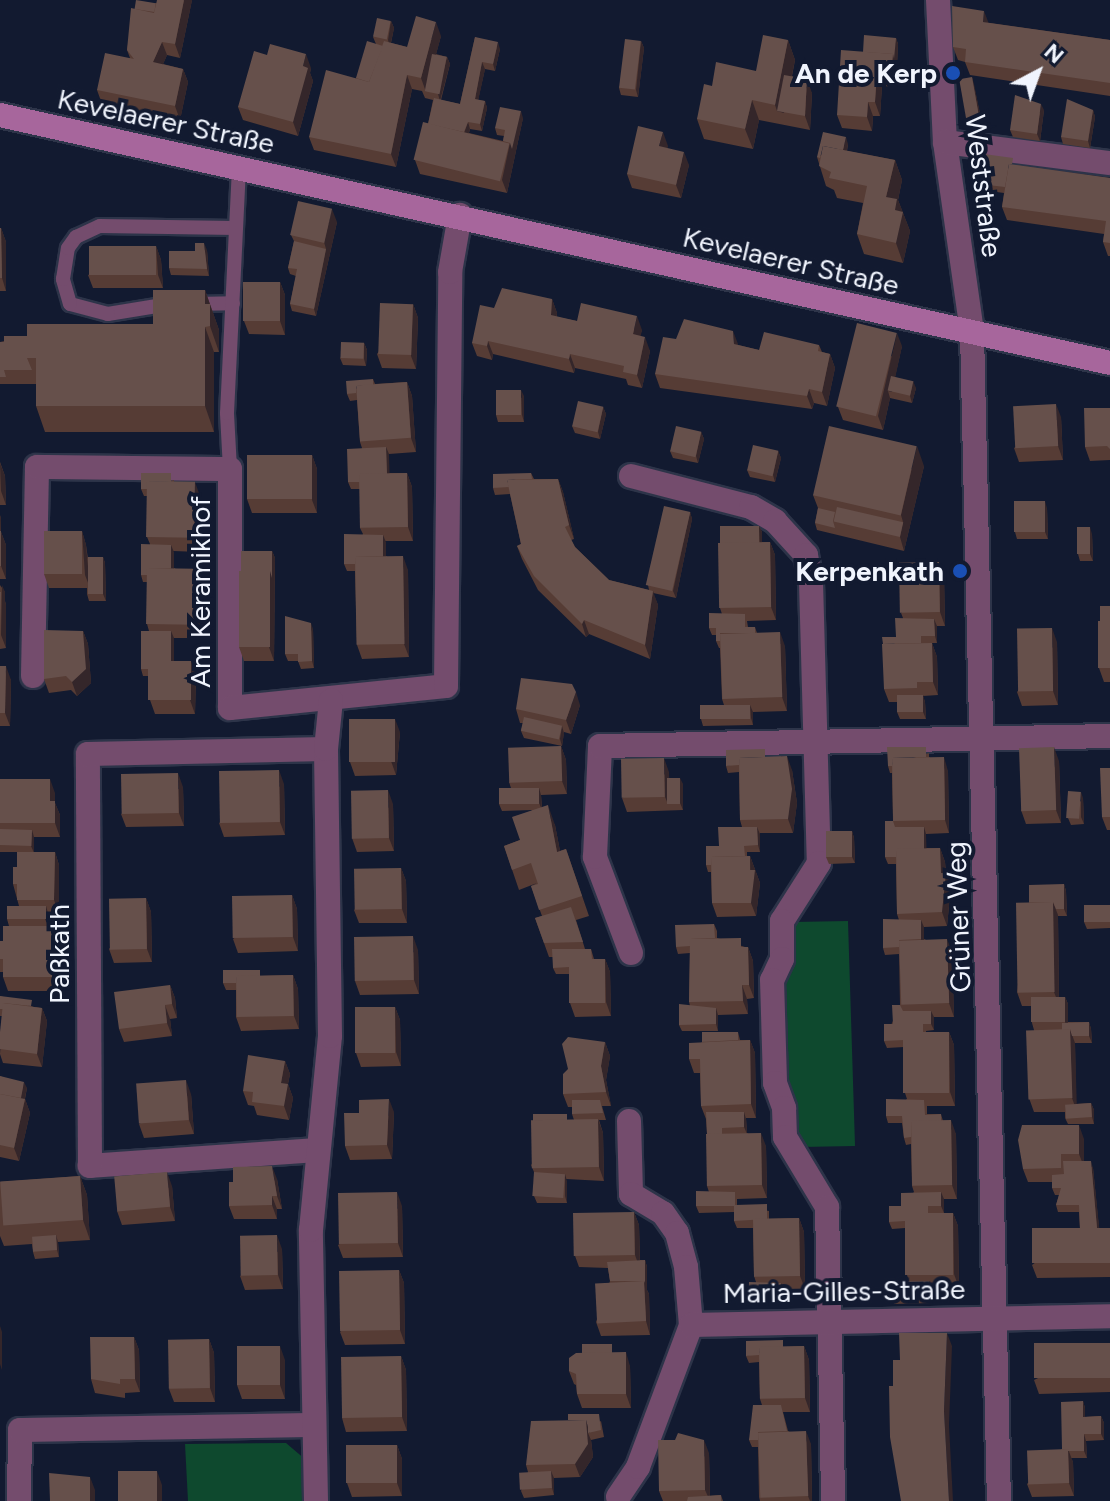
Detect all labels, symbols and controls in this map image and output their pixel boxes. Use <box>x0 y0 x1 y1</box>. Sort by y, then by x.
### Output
north arrow <box>998 32 1078 112</box>
text: N <box>1039 38 1069 69</box>
place label: An de Kerp <box>795 56 937 90</box>
marker: An de Kerp <box>944 64 962 82</box>
street label: Kevelaerer Straße <box>55 82 277 160</box>
street label: Weststraße <box>959 113 1009 259</box>
street label: Kevelaerer Straße <box>680 220 902 302</box>
street label: Am Keramikhof <box>183 496 217 688</box>
place label: Kerpenkath <box>795 554 944 588</box>
marker: Kerpenkath <box>951 562 969 580</box>
street label: Grüner Weg <box>939 841 977 993</box>
street label: Paßkath <box>42 904 76 1004</box>
street label: Maria-Gilles-Straße <box>722 1272 966 1310</box>

